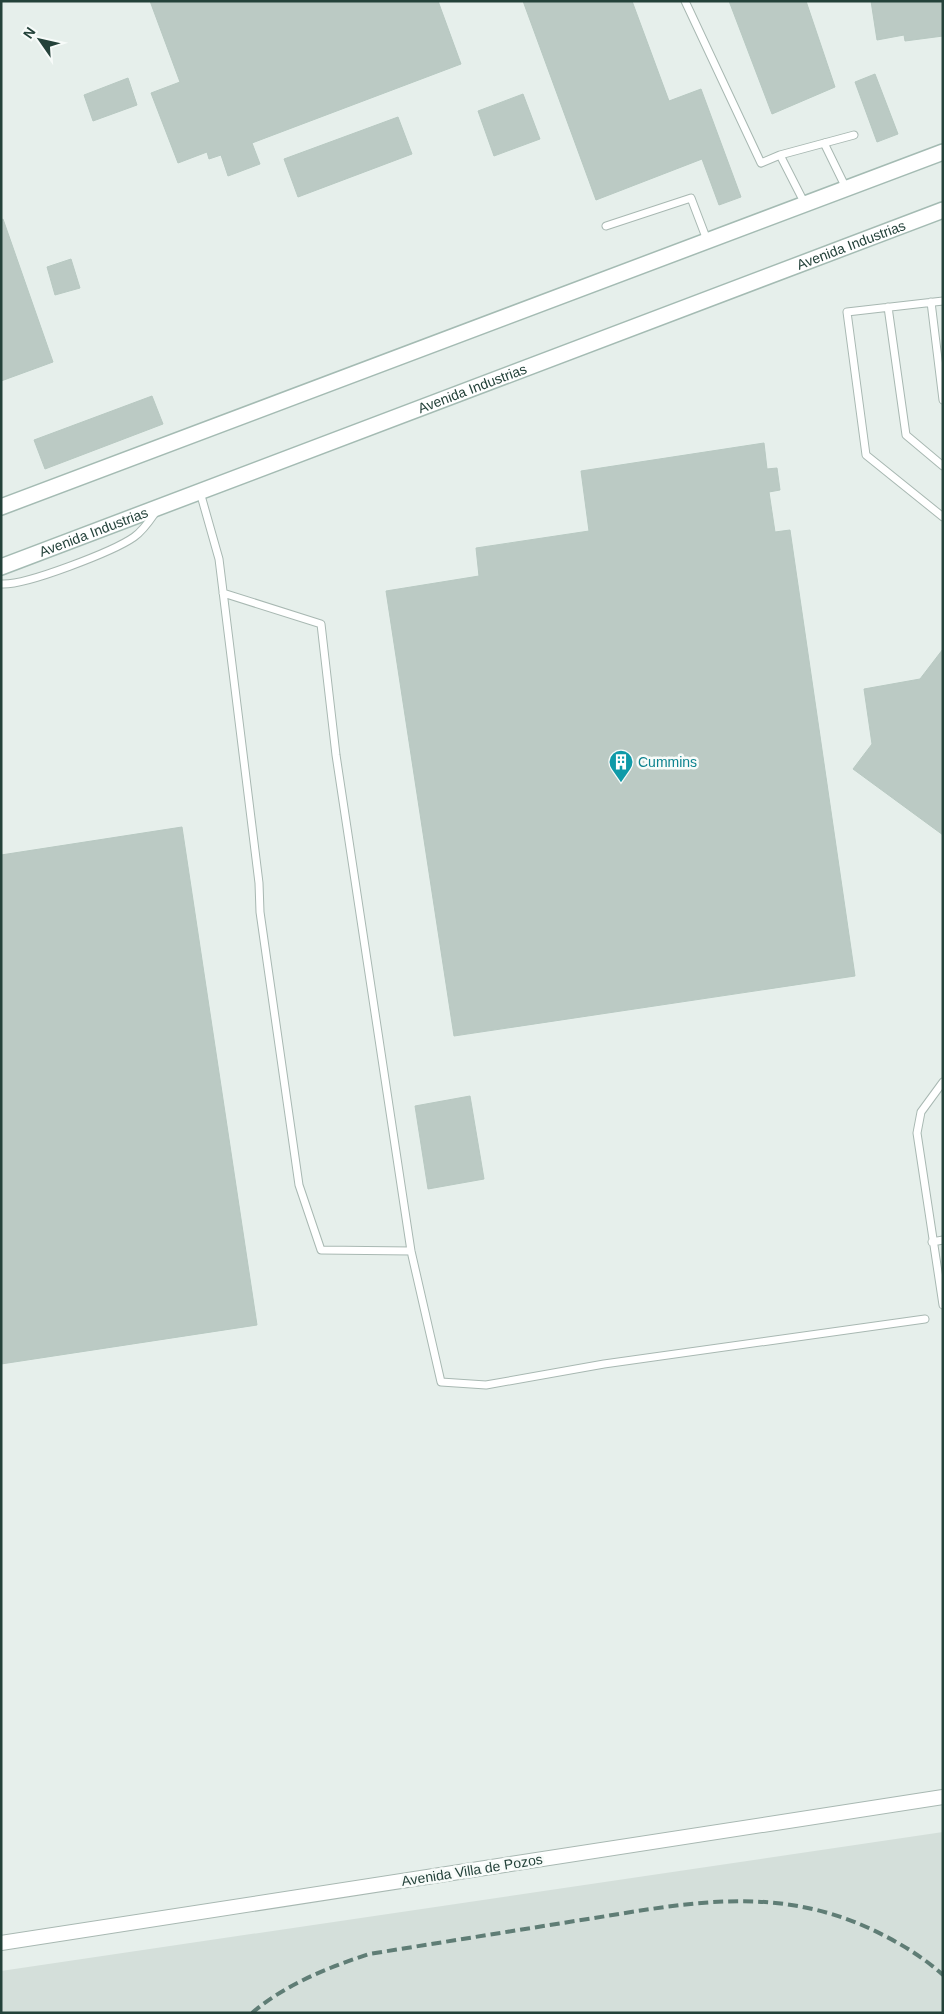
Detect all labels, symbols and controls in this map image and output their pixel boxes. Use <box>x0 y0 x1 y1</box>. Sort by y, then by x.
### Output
north arrow <box>15 15 65 65</box>
text: N <box>20 24 39 41</box>
street label: Avenida Industrias <box>794 217 908 273</box>
street label: Avenida Industrias <box>416 361 529 416</box>
street label: Avenida Industrias <box>37 504 150 560</box>
building icon: Cummins <box>608 749 634 783</box>
place label: Cummins <box>638 754 697 770</box>
street label: Avenida Villa de Pozos <box>400 1851 544 1889</box>

